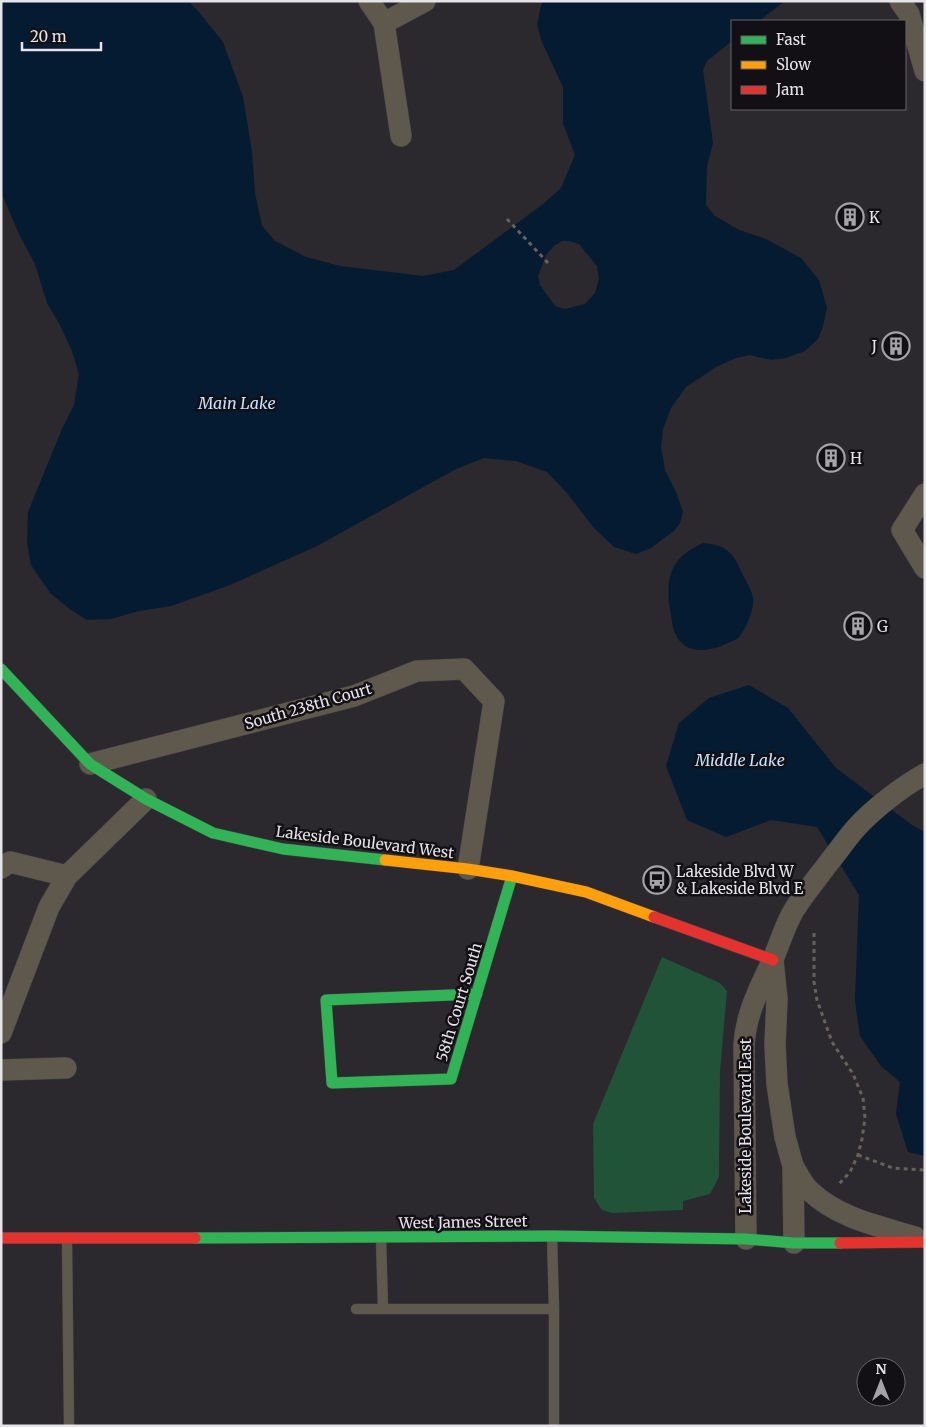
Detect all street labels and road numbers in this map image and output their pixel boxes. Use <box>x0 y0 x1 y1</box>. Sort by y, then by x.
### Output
street label: South 238th Court <box>242 679 374 733</box>
street label: Lakeside Boulevard West <box>275 822 455 862</box>
street label: 58th Court South <box>432 940 486 1064</box>
street label: Lakeside Boulevard East <box>736 1038 755 1214</box>
street label: West James Street <box>397 1211 528 1233</box>

